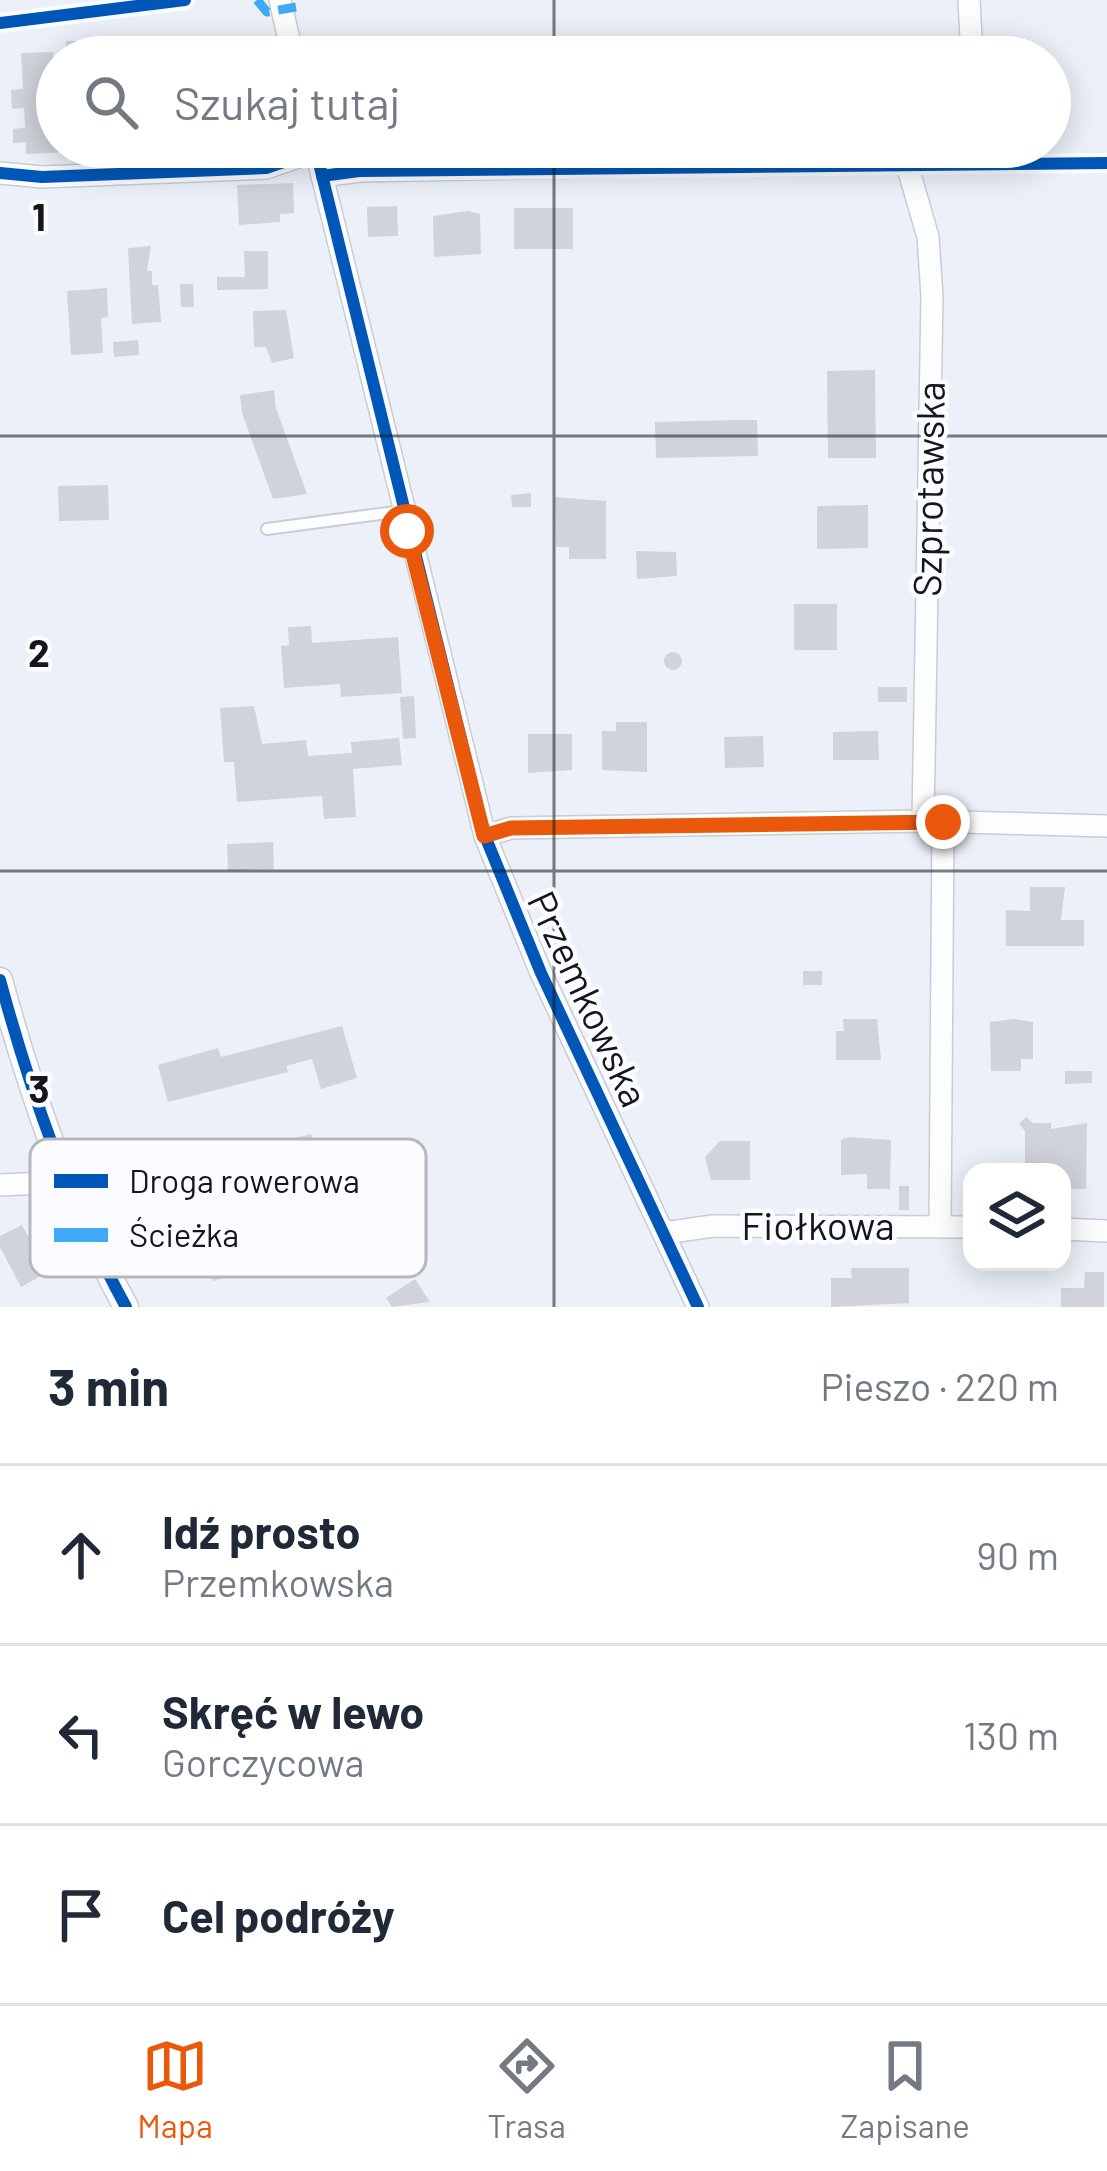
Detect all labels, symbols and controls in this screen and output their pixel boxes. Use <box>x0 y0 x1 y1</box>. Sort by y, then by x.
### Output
search box <box>36 36 1071 168</box>
icon: search <box>78 69 144 135</box>
text: Szukaj tutaj <box>174 75 401 129</box>
text: 1 <box>32 192 46 239</box>
street label: Szprotawska <box>902 381 953 597</box>
route start <box>380 504 434 558</box>
text: 2 <box>28 628 50 675</box>
route end <box>916 795 970 849</box>
street label: Przemkowska <box>519 883 660 1113</box>
text: 3 <box>28 1064 50 1111</box>
legend <box>30 1139 426 1277</box>
text: Droga rowerowa <box>129 1160 360 1200</box>
map controls <box>963 1163 1071 1271</box>
button: layers <box>963 1163 1071 1271</box>
street label: Fiołkowa <box>741 1201 895 1248</box>
text: Ścieżka <box>129 1214 239 1254</box>
text: 3 min <box>48 1355 169 1416</box>
text: Pieszo · 220 m <box>820 1362 1059 1409</box>
text: Idź prosto <box>162 1504 361 1558</box>
icon: ahead <box>48 1522 114 1588</box>
text: 90 m <box>977 1531 1059 1578</box>
text: Przemkowska <box>162 1558 394 1605</box>
text: Skręć w lewo <box>162 1684 424 1738</box>
icon: left <box>48 1702 114 1768</box>
text: 130 m <box>963 1711 1059 1758</box>
text: Gorczycowa <box>162 1738 364 1785</box>
icon: arrive <box>48 1882 114 1948</box>
text: Cel podróży <box>162 1888 395 1942</box>
tab: Mapa <box>137 2033 213 2145</box>
tab: Trasa <box>487 2033 566 2145</box>
tab: Zapisane <box>840 2033 970 2145</box>

